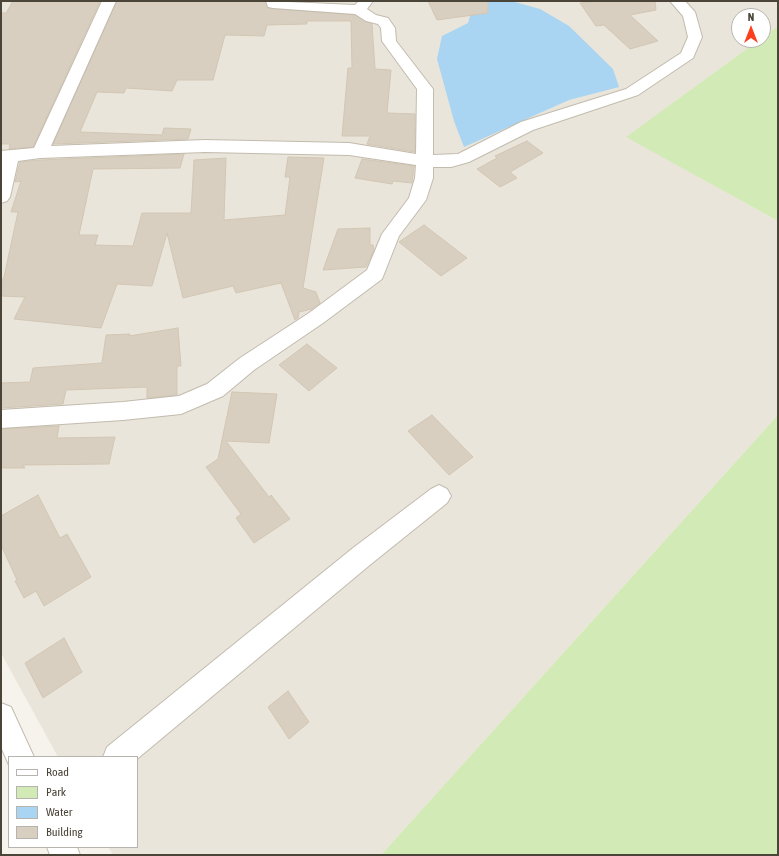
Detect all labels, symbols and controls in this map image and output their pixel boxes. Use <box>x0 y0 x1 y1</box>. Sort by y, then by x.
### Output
north arrow <box>731 8 771 48</box>
text: N <box>748 11 754 23</box>
legend <box>8 756 138 848</box>
text: Road <box>46 765 69 779</box>
text: Park <box>46 785 66 799</box>
text: Water <box>46 805 72 819</box>
text: Building <box>46 825 83 839</box>

